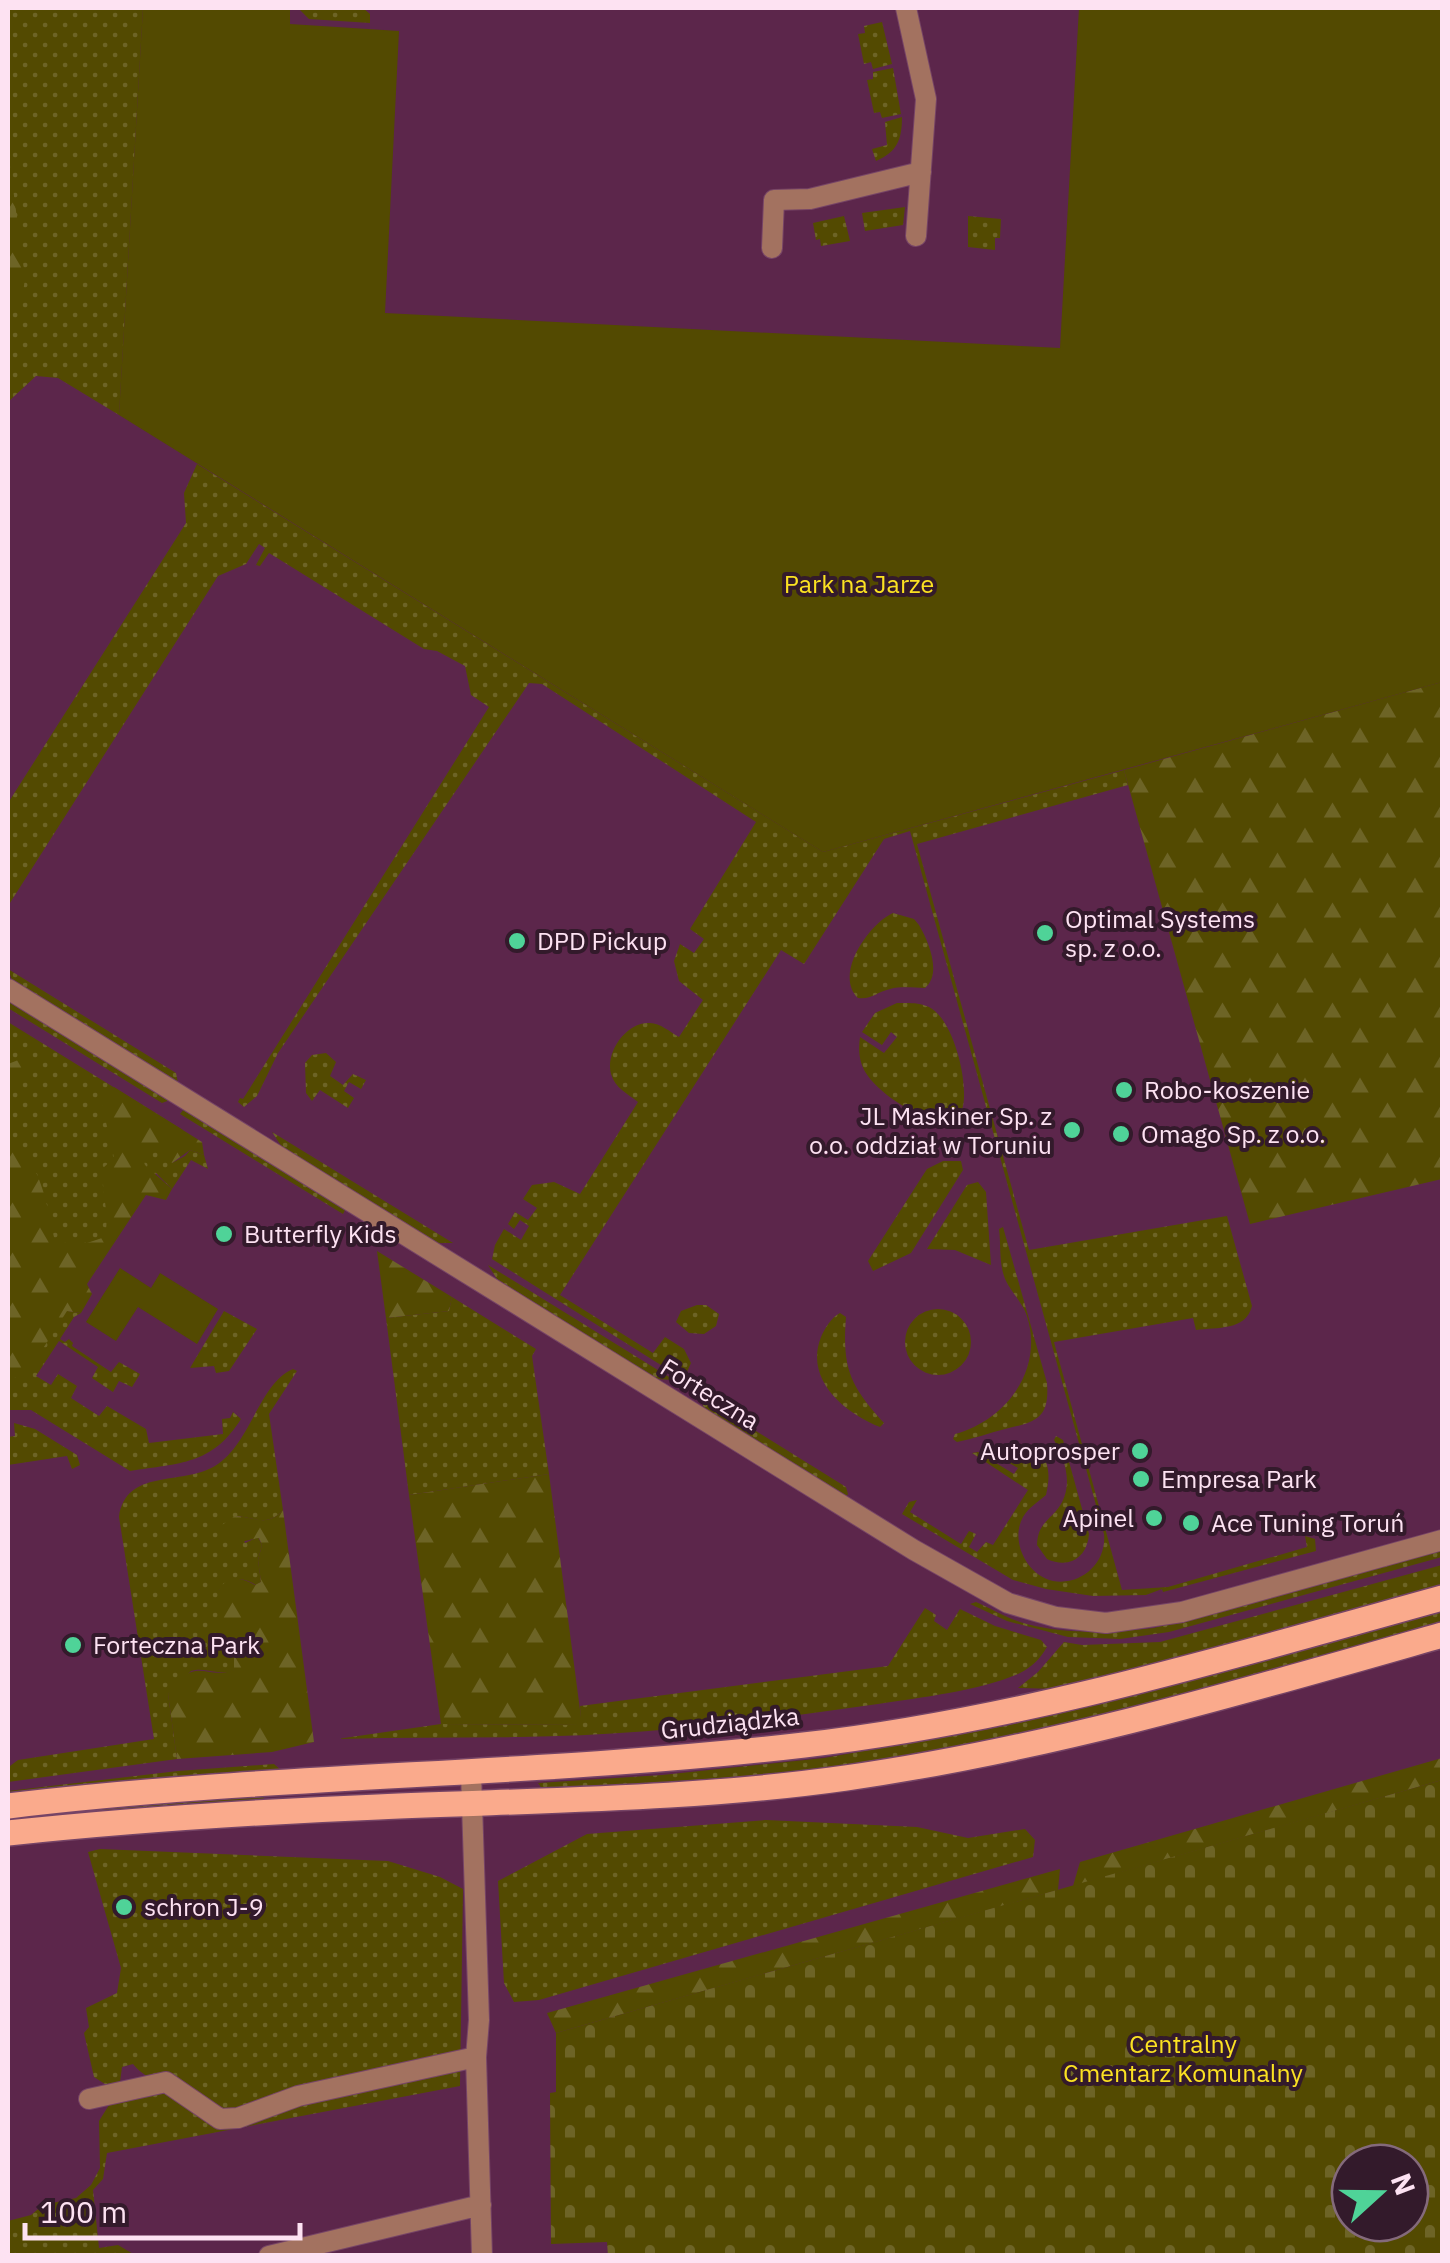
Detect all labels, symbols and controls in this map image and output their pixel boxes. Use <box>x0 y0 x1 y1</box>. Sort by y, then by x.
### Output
park label: Park na Jarze <box>784 567 934 600</box>
place label: Optimal Systems sp. z o.o. <box>1065 902 1255 964</box>
marker: Optimal Systems sp. z o.o. <box>1034 922 1056 944</box>
place label: DPD Pickup <box>537 924 667 957</box>
marker: DPD Pickup <box>506 930 528 952</box>
place label: Robo-koszenie <box>1144 1073 1310 1106</box>
marker: Robo-koszenie <box>1113 1079 1135 1101</box>
place label: JL Maskiner Sp. z o.o. oddział w Toruniu <box>809 1099 1052 1161</box>
place label: Omago Sp. z o.o. <box>1141 1117 1326 1150</box>
marker: JL Maskiner Sp. z o.o. oddział w Toruniu <box>1061 1119 1083 1141</box>
marker: Omago Sp. z o.o. <box>1110 1123 1132 1145</box>
place label: Butterfly Kids <box>244 1217 397 1250</box>
marker: Butterfly Kids <box>213 1223 235 1245</box>
street label: Forteczna <box>655 1350 766 1437</box>
place label: Autoprosper <box>980 1434 1120 1467</box>
marker: Autoprosper <box>1129 1440 1151 1462</box>
place label: Empresa Park <box>1161 1462 1317 1495</box>
marker: Empresa Park <box>1130 1468 1152 1490</box>
place label: Apinel <box>1062 1501 1134 1534</box>
place label: Ace Tuning Toruń <box>1211 1506 1404 1539</box>
marker: Apinel <box>1143 1507 1165 1529</box>
marker: Ace Tuning Toruń <box>1180 1512 1202 1534</box>
place label: Forteczna Park <box>93 1628 260 1661</box>
marker: Forteczna Park <box>62 1634 84 1656</box>
street label: Grudziądzka <box>659 1699 801 1746</box>
place label: schron J-9 <box>144 1890 264 1923</box>
marker: schron J-9 <box>113 1896 135 1918</box>
park label: Centralny Cmentarz Komunalny <box>1063 2027 1304 2089</box>
north arrow <box>1330 2143 1430 2243</box>
text: N <box>1383 2168 1425 2200</box>
scale bar <box>25 2178 300 2240</box>
text: 100 m <box>40 2192 127 2231</box>

